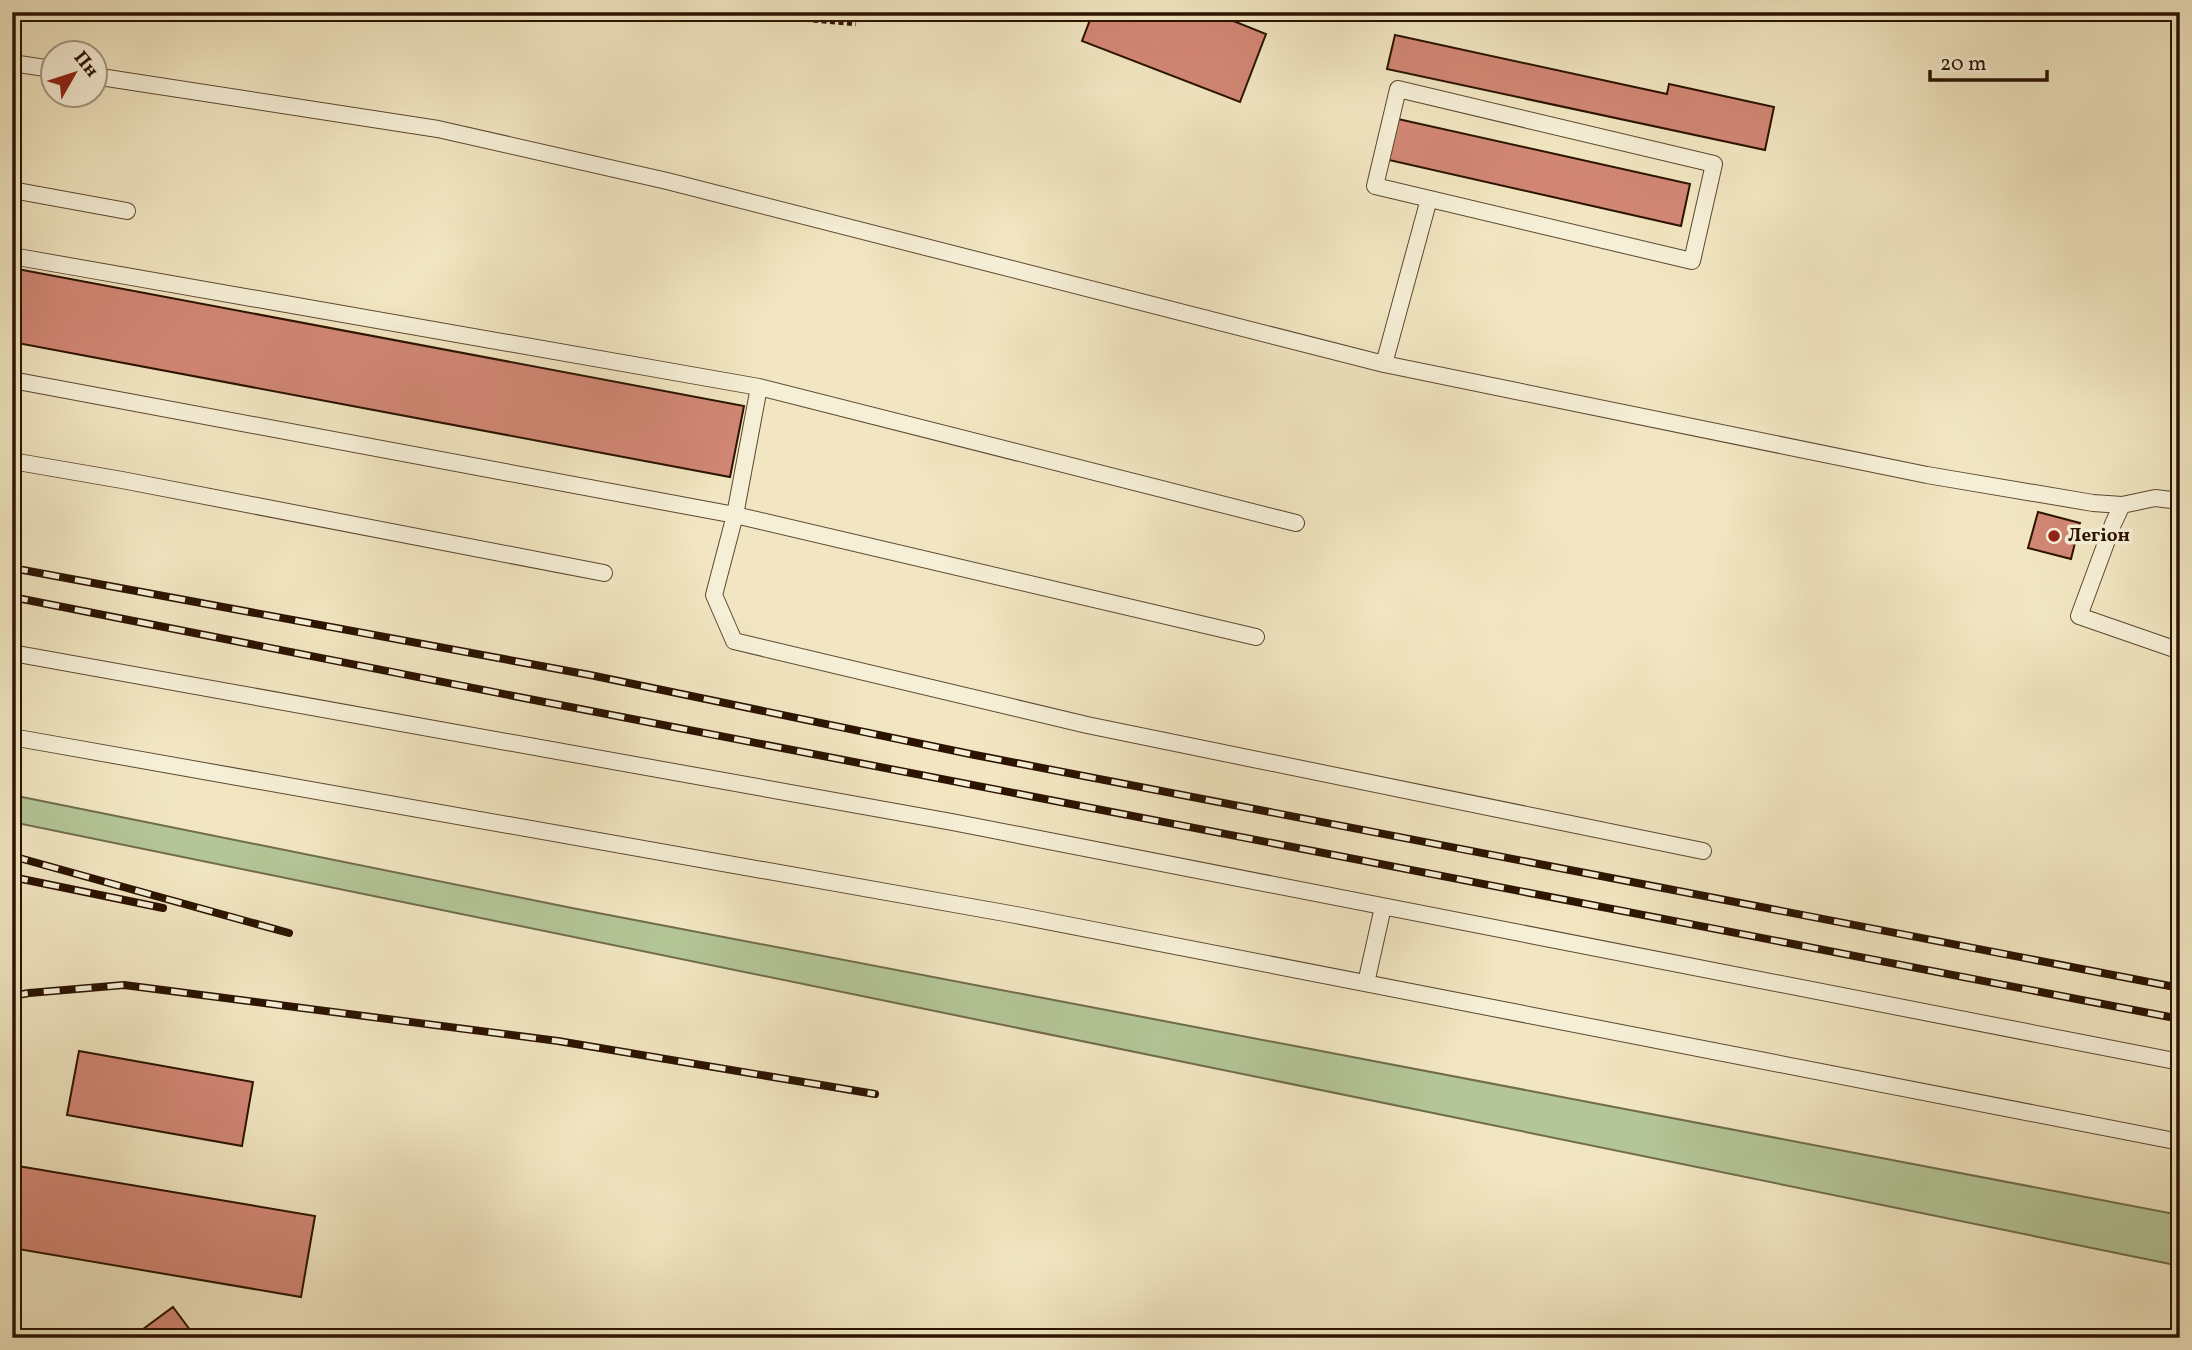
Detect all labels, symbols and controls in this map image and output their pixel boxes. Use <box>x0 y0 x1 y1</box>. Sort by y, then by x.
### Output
north arrow <box>38 38 108 108</box>
scale bar <box>1930 38 2047 82</box>
text: Пн <box>67 46 104 83</box>
text: 20 m <box>1940 50 1986 79</box>
place label: Легіон <box>2068 523 2130 549</box>
marker: Легіон <box>2046 528 2062 544</box>

